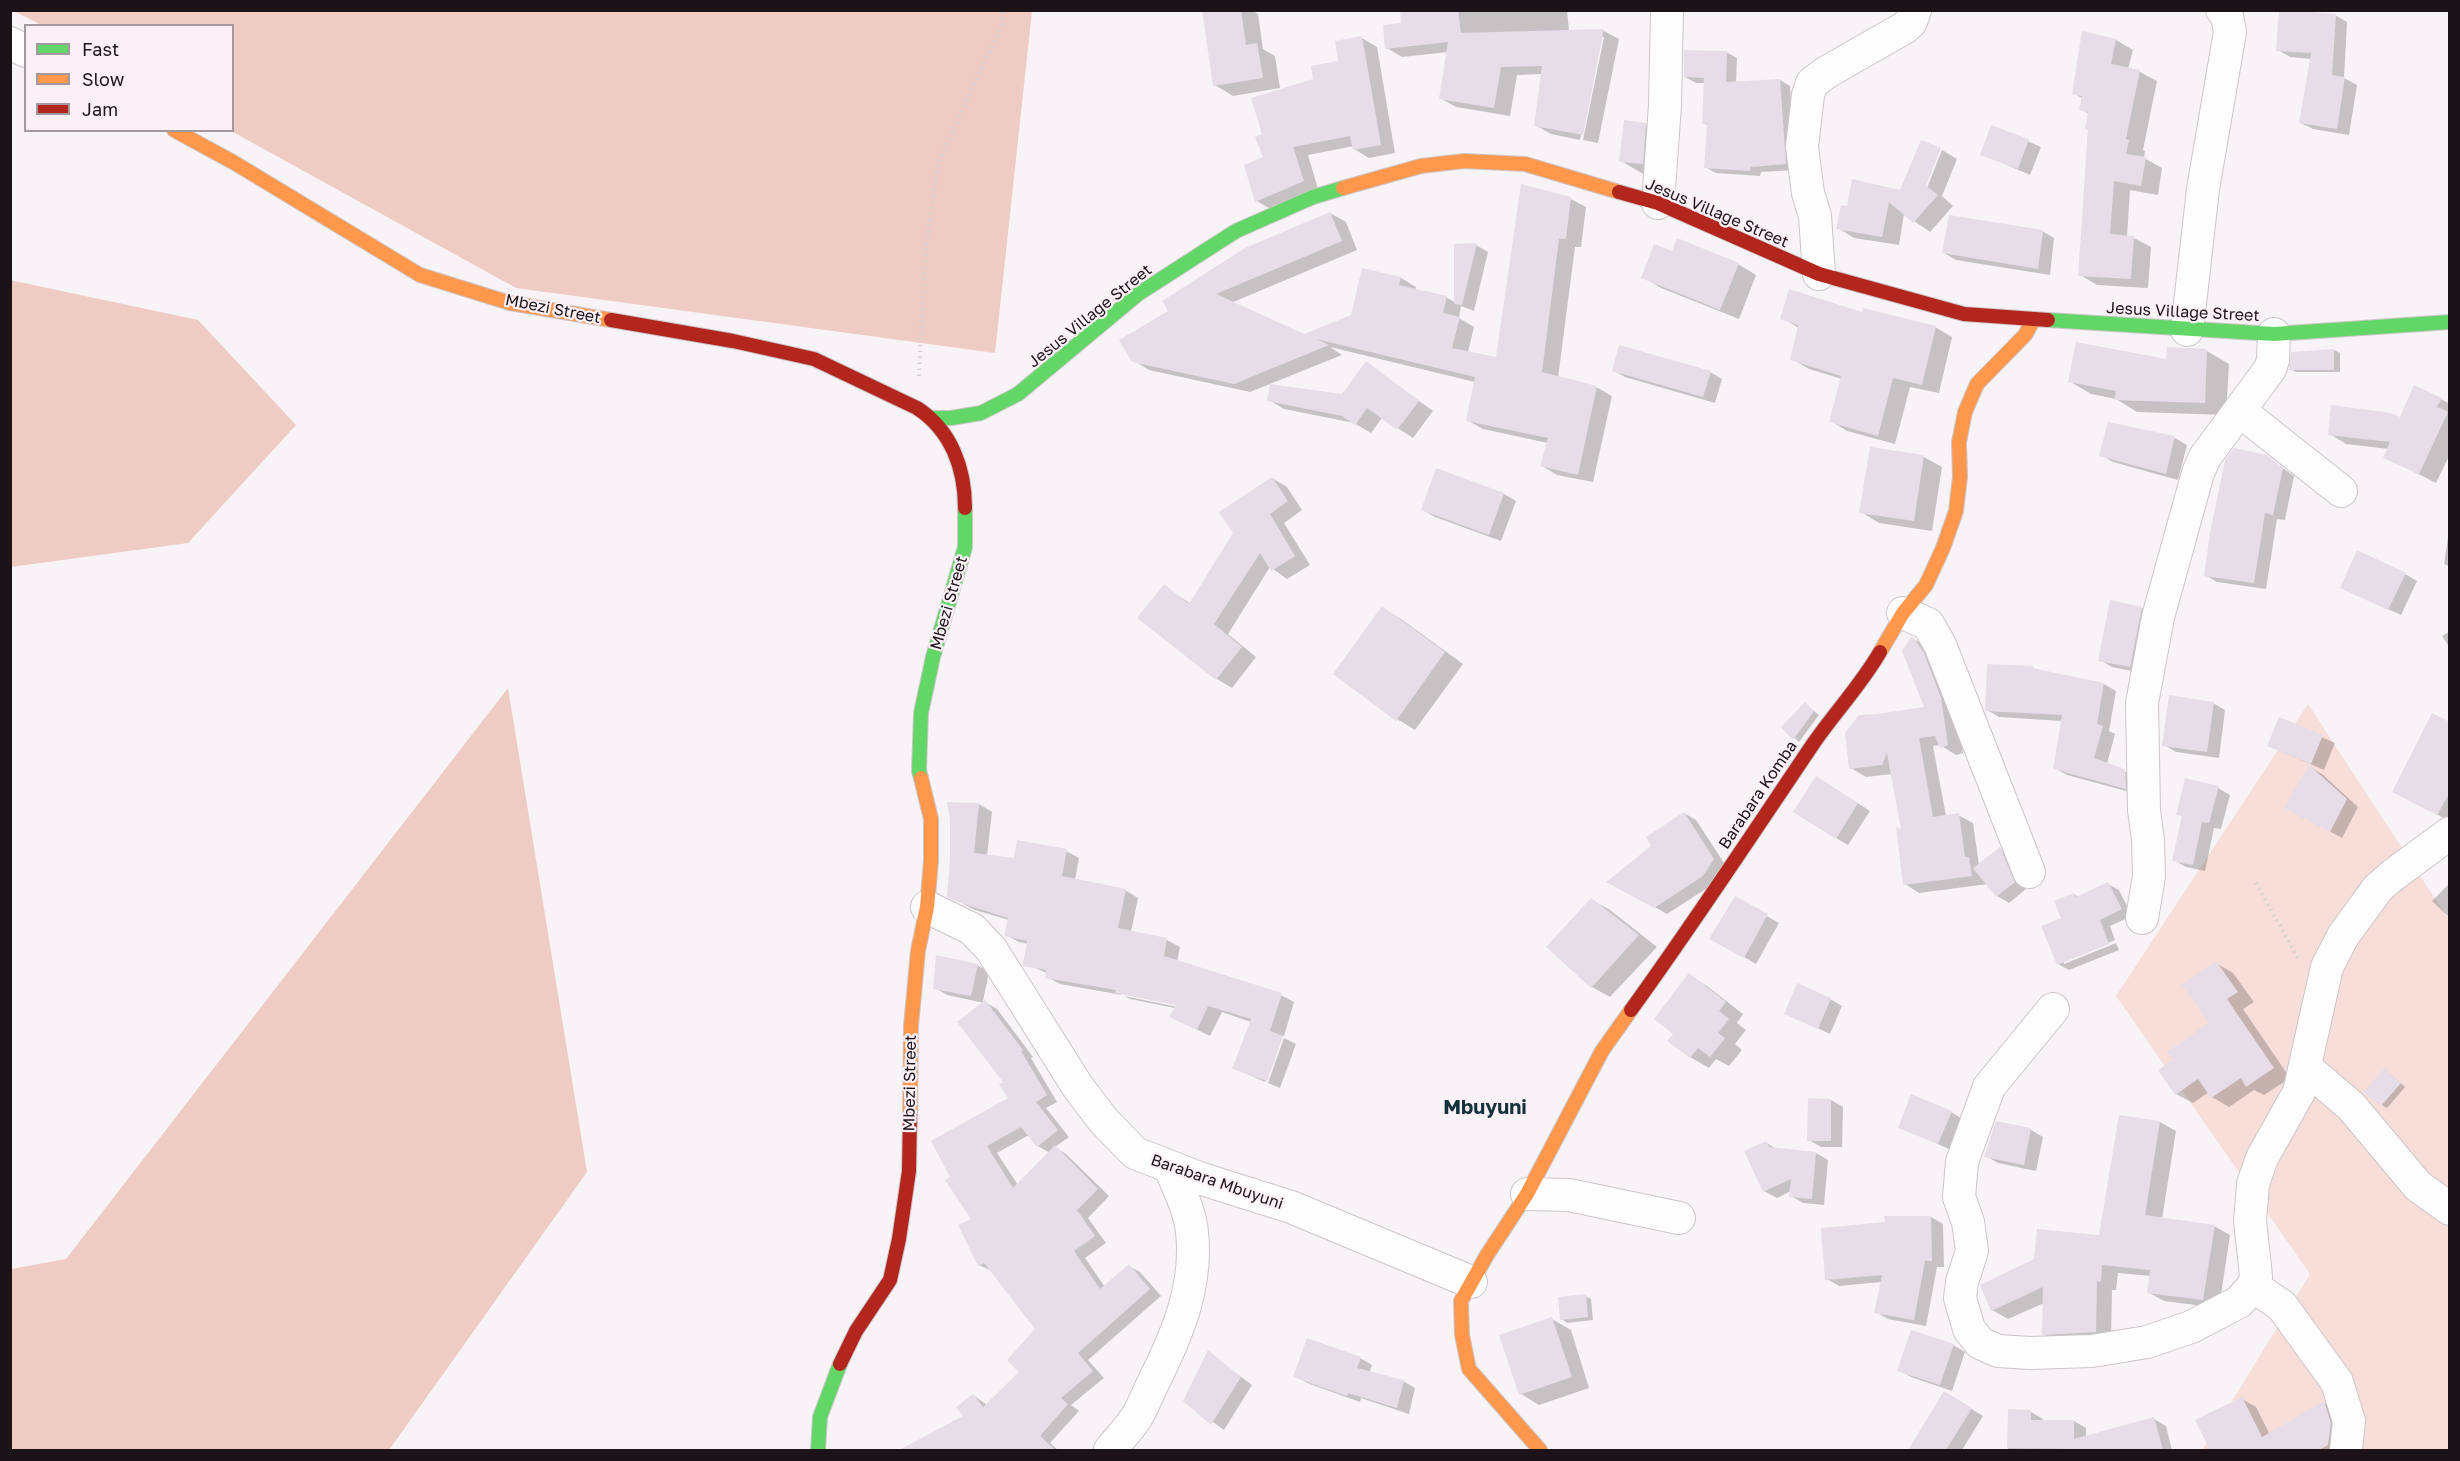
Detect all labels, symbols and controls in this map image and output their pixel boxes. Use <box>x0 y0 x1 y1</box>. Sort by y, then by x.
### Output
legend <box>24 24 234 132</box>
text: Fast <box>82 38 119 60</box>
text: Slow <box>82 68 124 90</box>
text: Jam <box>82 98 118 120</box>
street label: Jesus Village Street <box>1643 174 1791 252</box>
street label: Jesus Village Street <box>1024 260 1156 372</box>
street label: Mbezi Street <box>504 290 602 328</box>
street label: Jesus Village Street <box>2106 298 2260 326</box>
street label: Mbezi Street <box>926 554 972 652</box>
street label: Barabara Komba <box>1715 737 1801 853</box>
street label: Mbezi Street <box>900 1034 920 1132</box>
district label: Mbuyuni <box>1443 1096 1527 1120</box>
street label: Barabara Mbuyuni <box>1148 1150 1286 1214</box>

